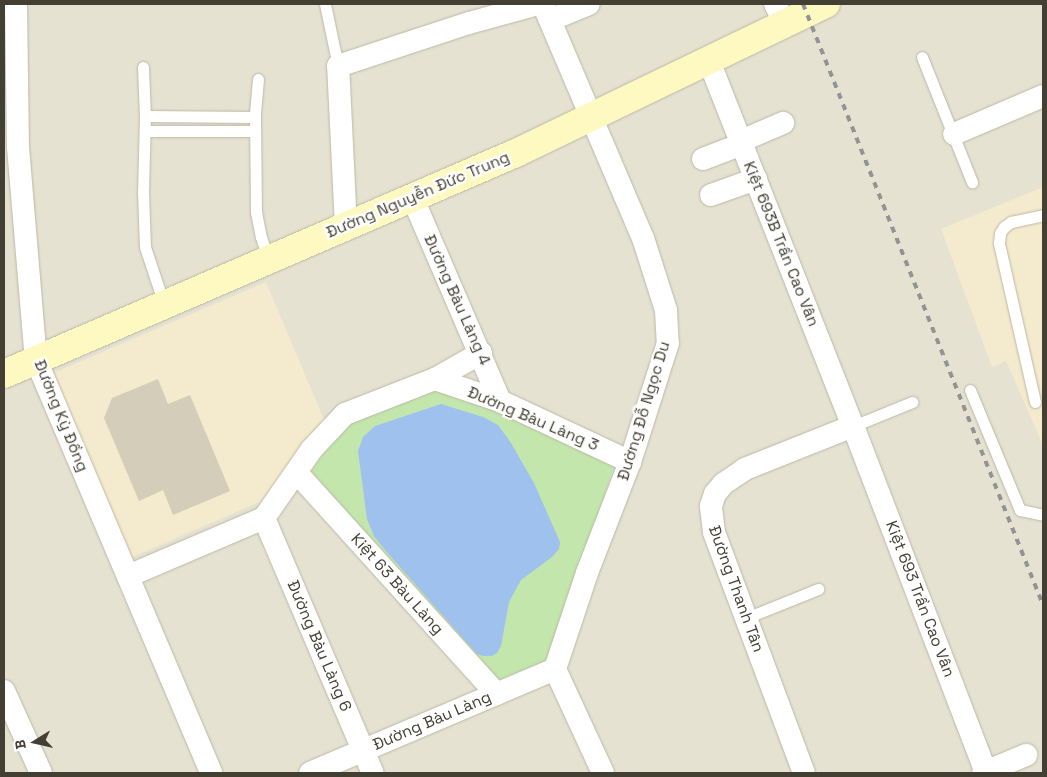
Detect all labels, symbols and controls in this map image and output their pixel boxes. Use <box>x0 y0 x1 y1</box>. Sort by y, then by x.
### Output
street label: Đường Nguyễn Đức Trung <box>323 148 513 242</box>
street label: Kiệt 693B Trần Cao Vân <box>739 158 823 330</box>
street label: Đường Bàu Làng 4 <box>420 232 494 368</box>
street label: Đường Đỗ Ngọc Du <box>614 339 674 483</box>
street label: Đường Kỳ Đồng <box>30 357 92 475</box>
street label: Đường Bàu Làng 3 <box>465 383 601 455</box>
street label: Kiệt 693 Trần Cao Vân <box>881 518 959 680</box>
street label: Đường Thanh Tân <box>704 523 768 655</box>
street label: Kiệt 63 Bàu Làng <box>347 530 447 638</box>
street label: Đường Bàu Làng 6 <box>283 578 355 714</box>
street label: Đường Bàu Làng <box>370 687 494 755</box>
north arrow <box>10 717 60 767</box>
text: B <box>11 738 30 751</box>

